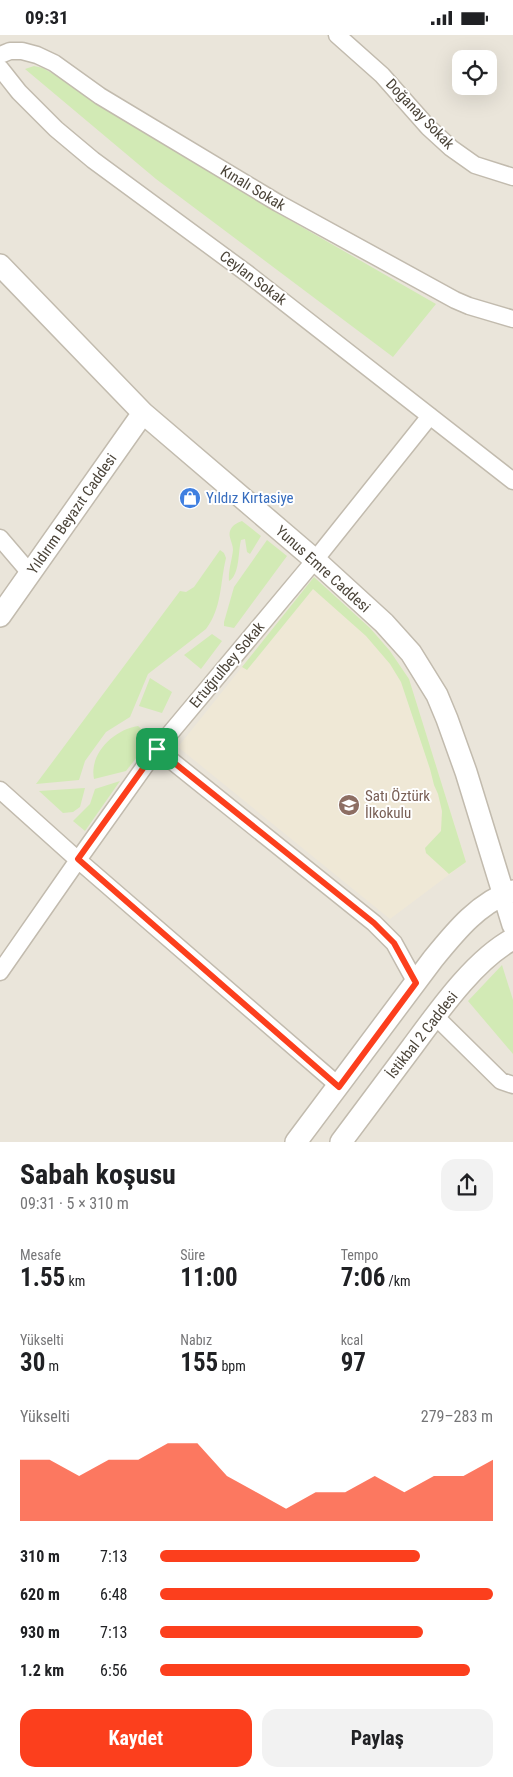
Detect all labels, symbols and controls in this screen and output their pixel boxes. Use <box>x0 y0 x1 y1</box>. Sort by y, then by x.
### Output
text: 09:31 <box>25 6 69 29</box>
map controls <box>452 50 497 95</box>
button: locate <box>452 50 497 95</box>
street label: Doğanay Sokak <box>382 75 458 153</box>
street label: Kınalı Sokak <box>217 162 289 215</box>
street label: Ceylan Sokak <box>216 247 290 309</box>
street label: Yıldırım Beyazıt Caddesi <box>24 450 120 578</box>
shop icon: Yıldız Kırtasiye <box>178 486 202 510</box>
place label: Yıldız Kırtasiye <box>206 489 294 507</box>
street label: Yunus Emre Caddesi <box>272 522 374 616</box>
street label: Ertuğrulbey Sokak <box>186 618 268 712</box>
pin <box>136 728 178 770</box>
icon: arrive <box>143 735 171 763</box>
place label: Satı Öztürk İlkokulu <box>365 787 430 822</box>
school or university icon: Satı Öztürk İlkokulu <box>337 793 361 817</box>
street label: İstikbal 2 Caddesi <box>382 988 462 1082</box>
text: Sabah koşusu <box>20 1158 176 1191</box>
button: share <box>441 1159 493 1211</box>
text: 09:31 · 5 × 310 m <box>20 1194 129 1213</box>
text: Mesafe <box>20 1247 61 1263</box>
text: Süre <box>180 1247 205 1263</box>
text: Tempo <box>341 1247 378 1263</box>
text: 1.55 <box>20 1263 65 1292</box>
text: 11:00 <box>180 1263 238 1292</box>
text: 7:06 <box>341 1263 385 1292</box>
text: km <box>65 1273 85 1289</box>
text: /km <box>385 1273 411 1289</box>
text: Yükselti <box>20 1332 64 1348</box>
text: Nabız <box>180 1332 212 1348</box>
text: kcal <box>341 1332 363 1348</box>
text: 30 <box>20 1348 45 1377</box>
text: 155 <box>180 1348 218 1377</box>
text: 97 <box>341 1348 366 1377</box>
text: m <box>45 1358 59 1374</box>
text: bpm <box>218 1358 246 1374</box>
text: Yükselti <box>20 1407 70 1426</box>
text: 279–283 m <box>421 1407 493 1426</box>
text: 310 m <box>20 1547 60 1566</box>
text: 7:13 <box>100 1547 127 1566</box>
text: 620 m <box>20 1585 60 1604</box>
text: 6:48 <box>100 1585 127 1604</box>
text: 930 m <box>20 1623 60 1642</box>
text: 7:13 <box>100 1623 127 1642</box>
text: 1.2 km <box>20 1661 64 1680</box>
text: 6:56 <box>100 1661 127 1680</box>
button: Kaydet <box>20 1709 252 1767</box>
button: Paylaş <box>262 1709 493 1767</box>

